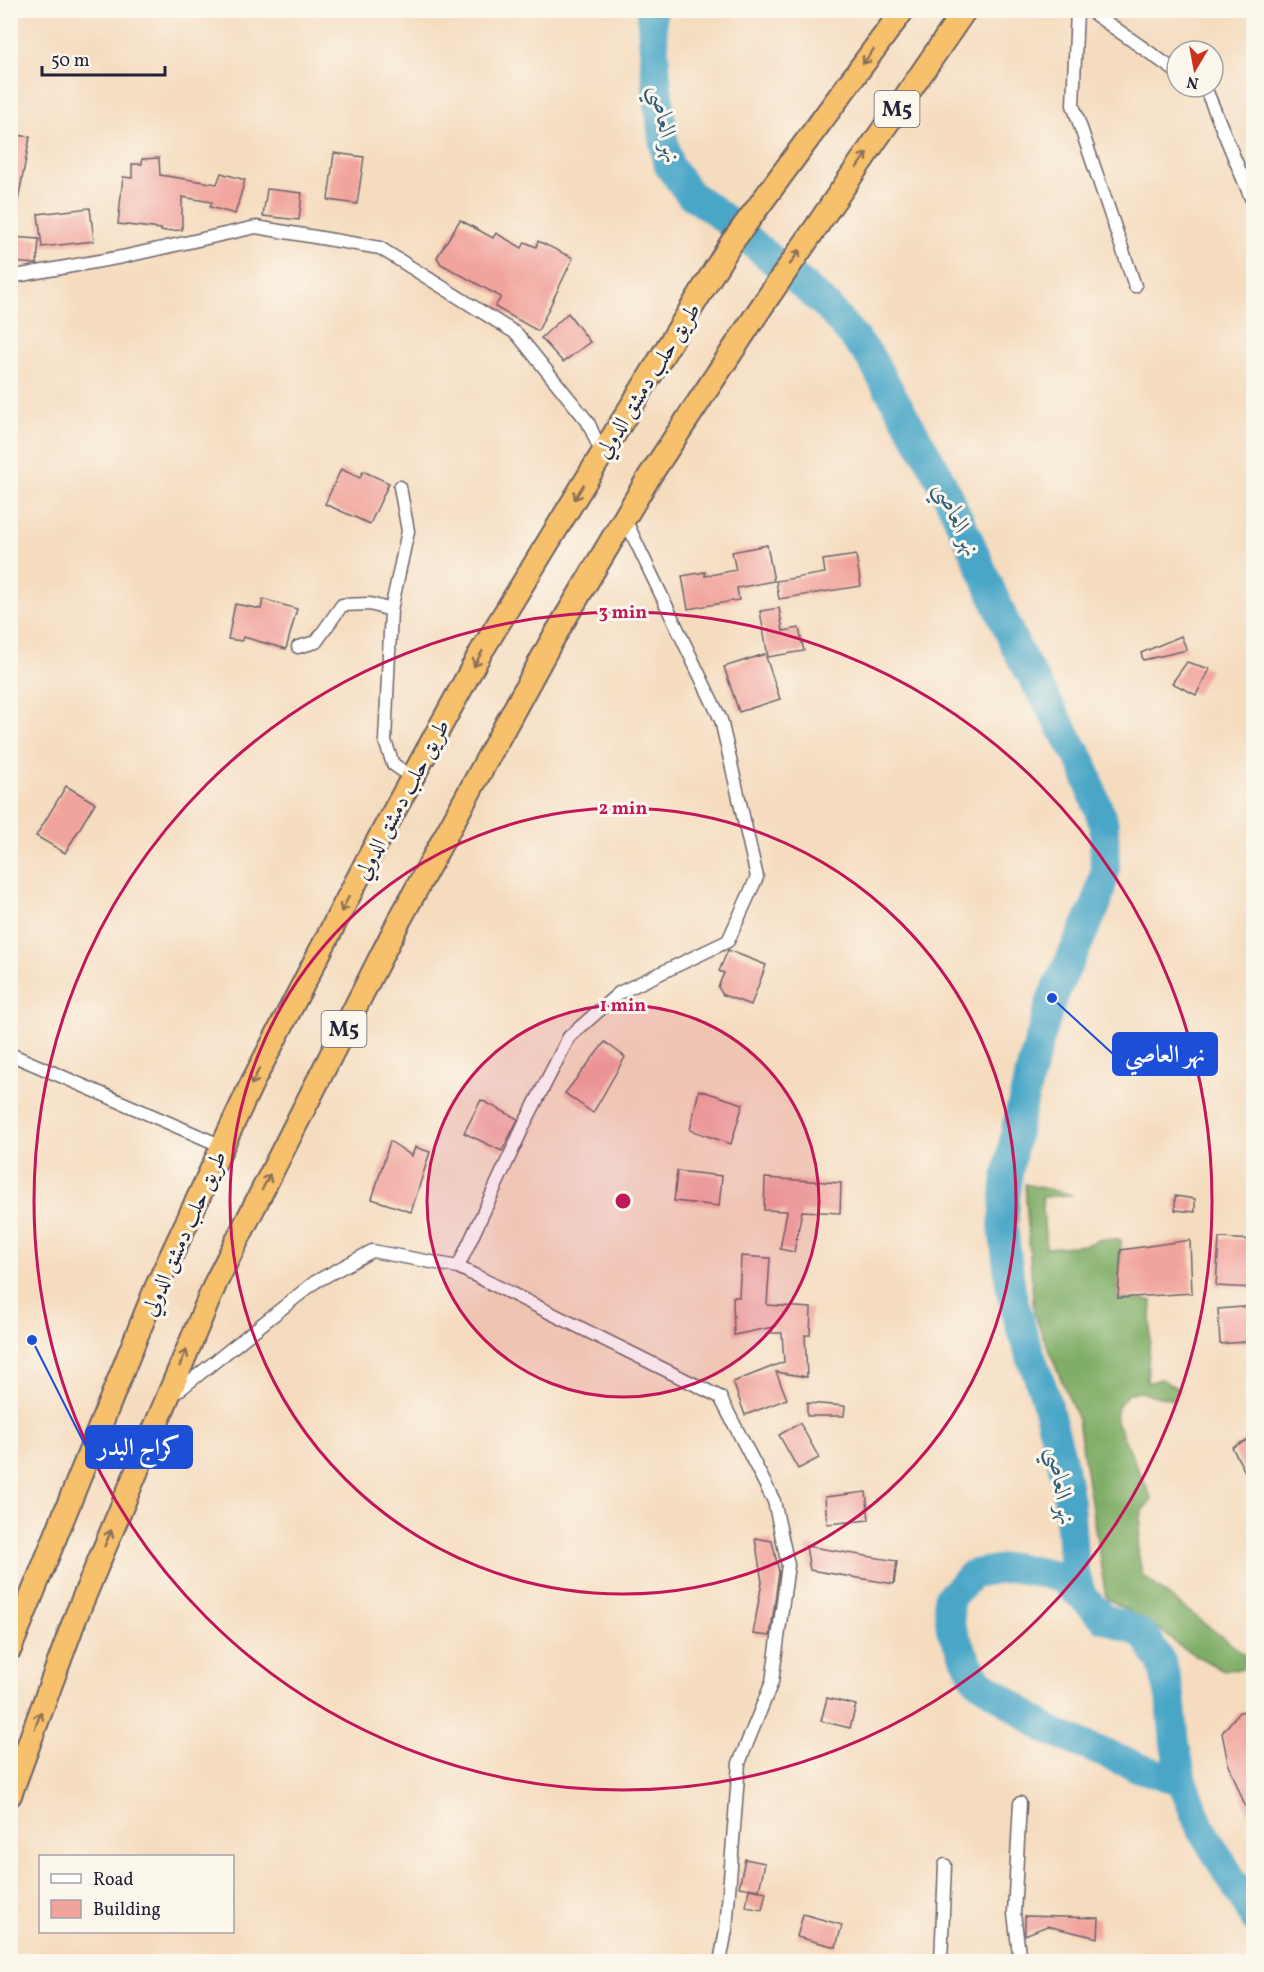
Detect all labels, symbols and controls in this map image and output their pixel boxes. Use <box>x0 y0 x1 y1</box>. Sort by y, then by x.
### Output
scale bar <box>42 39 165 77</box>
north arrow <box>1165 39 1225 99</box>
text: 50 m <box>51 49 90 74</box>
one-way arrow <box>862 49 875 65</box>
text: N <box>1185 70 1200 94</box>
water label: نهر العاصي <box>637 82 688 167</box>
road number: M5 <box>874 91 920 127</box>
one-way arrow <box>856 152 868 169</box>
one-way arrow <box>789 250 801 266</box>
street label: طريق حلب دمشق الدولي <box>589 298 710 466</box>
water label: نهر العاصي <box>922 477 988 564</box>
one-way arrow <box>572 483 584 500</box>
text: 3 min <box>599 601 647 626</box>
one-way arrow <box>471 650 483 667</box>
street label: طريق حلب دمشق الدولي <box>348 714 460 887</box>
text: 2 min <box>599 797 647 822</box>
one-way arrow <box>338 895 350 913</box>
text: 1 min <box>600 994 646 1019</box>
road number: M5 <box>322 1011 366 1047</box>
callout: نهر العاصي <box>1113 1033 1217 1075</box>
text: نهر العاصي <box>1125 1039 1205 1076</box>
one-way arrow <box>249 1068 261 1085</box>
street label: طريق حلب دمشق الدولي <box>135 1146 237 1322</box>
one-way arrow <box>261 1173 273 1191</box>
centre of rings <box>613 1191 633 1211</box>
one-way arrow <box>178 1350 190 1368</box>
callout: كراج البدر <box>86 1426 192 1468</box>
text: كراج البدر <box>95 1432 180 1469</box>
water label: نهر العاصي <box>1034 1444 1083 1529</box>
one-way arrow <box>103 1529 114 1548</box>
one-way arrow <box>33 1711 44 1730</box>
legend <box>39 1855 234 1933</box>
text: Road <box>93 1868 134 1893</box>
text: Building <box>93 1898 161 1923</box>

